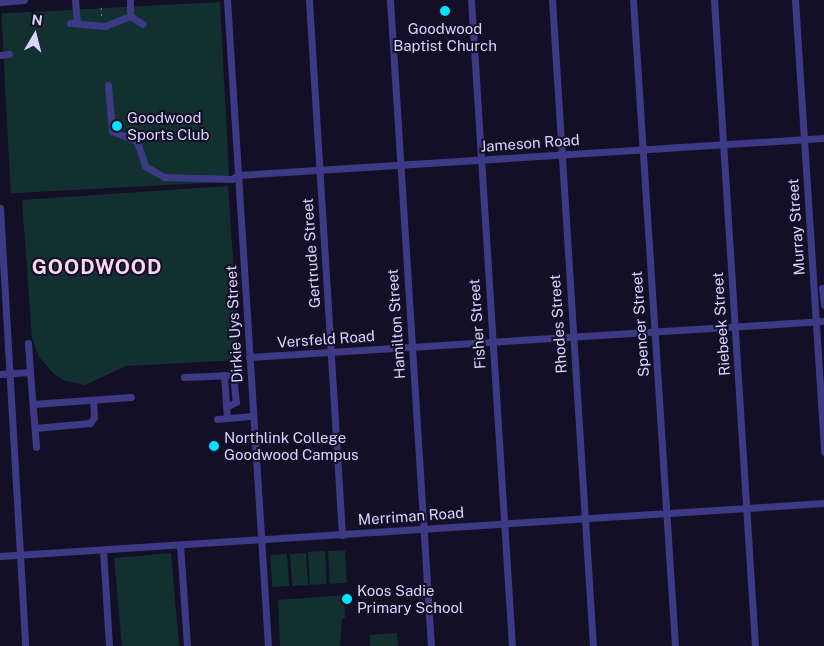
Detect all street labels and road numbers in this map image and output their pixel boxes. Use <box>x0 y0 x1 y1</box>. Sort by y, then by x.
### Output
street label: Jameson Road <box>480 131 580 155</box>
street label: Murray Street <box>784 178 808 276</box>
street label: Gertrude Street <box>298 197 324 309</box>
street label: Dirkie Uys Street <box>222 265 246 383</box>
street label: Hamilton Street <box>383 268 409 380</box>
street label: Spencer Street <box>627 270 653 378</box>
street label: Riebeek Street <box>708 271 734 377</box>
street label: Rhodes Street <box>546 274 570 374</box>
street label: Fisher Street <box>465 278 489 370</box>
street label: Versfeld Road <box>277 327 375 351</box>
street label: Merriman Road <box>357 503 465 529</box>

